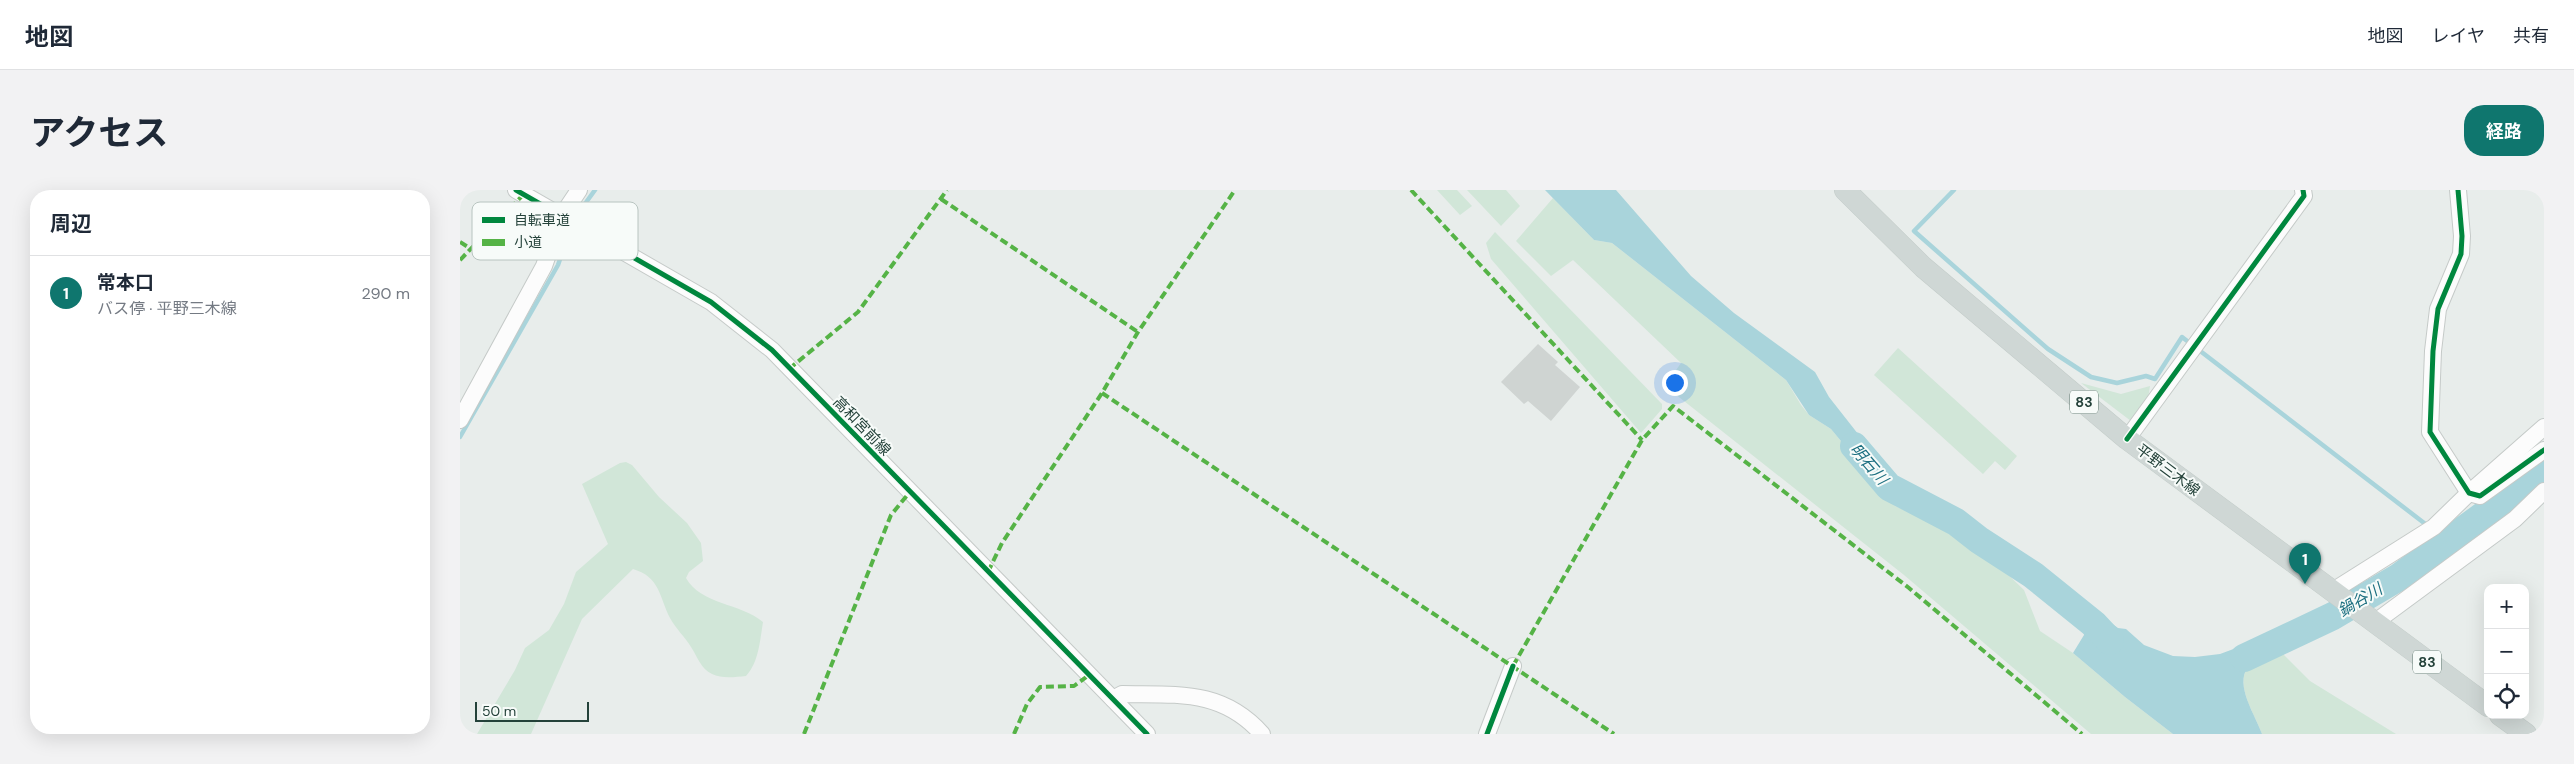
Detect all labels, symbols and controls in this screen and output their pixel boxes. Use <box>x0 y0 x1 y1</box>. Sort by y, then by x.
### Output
text: 地図 <box>25 21 73 52</box>
text: 地図 <box>2368 24 2404 48</box>
text: レイヤ <box>2432 24 2485 48</box>
text: 共有 <box>2513 24 2549 48</box>
button: 経路 <box>2464 105 2544 156</box>
text: アクセス <box>30 110 168 156</box>
legend <box>472 202 638 260</box>
text: 周辺 <box>50 210 92 238</box>
text: 自転車道 <box>514 211 570 229</box>
text: 小道 <box>514 233 542 251</box>
text: 常本口 <box>97 270 154 295</box>
text: 1 <box>63 283 69 304</box>
text: 290 m <box>361 283 410 304</box>
text: バス停 · 平野三木線 <box>97 298 237 319</box>
your location <box>1662 370 1688 396</box>
road number: 83 <box>2070 390 2098 413</box>
street label: 高和宮前線 <box>829 392 895 460</box>
water label: 明石川 <box>1845 439 1894 491</box>
street label: 平野三木線 <box>2132 439 2204 501</box>
pin: 1 <box>2289 543 2321 584</box>
water label: 鍋谷川 <box>2334 578 2388 621</box>
map controls <box>2484 584 2529 719</box>
button: + <box>2484 584 2529 629</box>
button: − <box>2484 629 2529 674</box>
road number: 83 <box>2413 651 2441 674</box>
button: locate <box>2484 674 2529 719</box>
scale bar <box>475 699 589 722</box>
text: 50 m <box>482 702 516 720</box>

